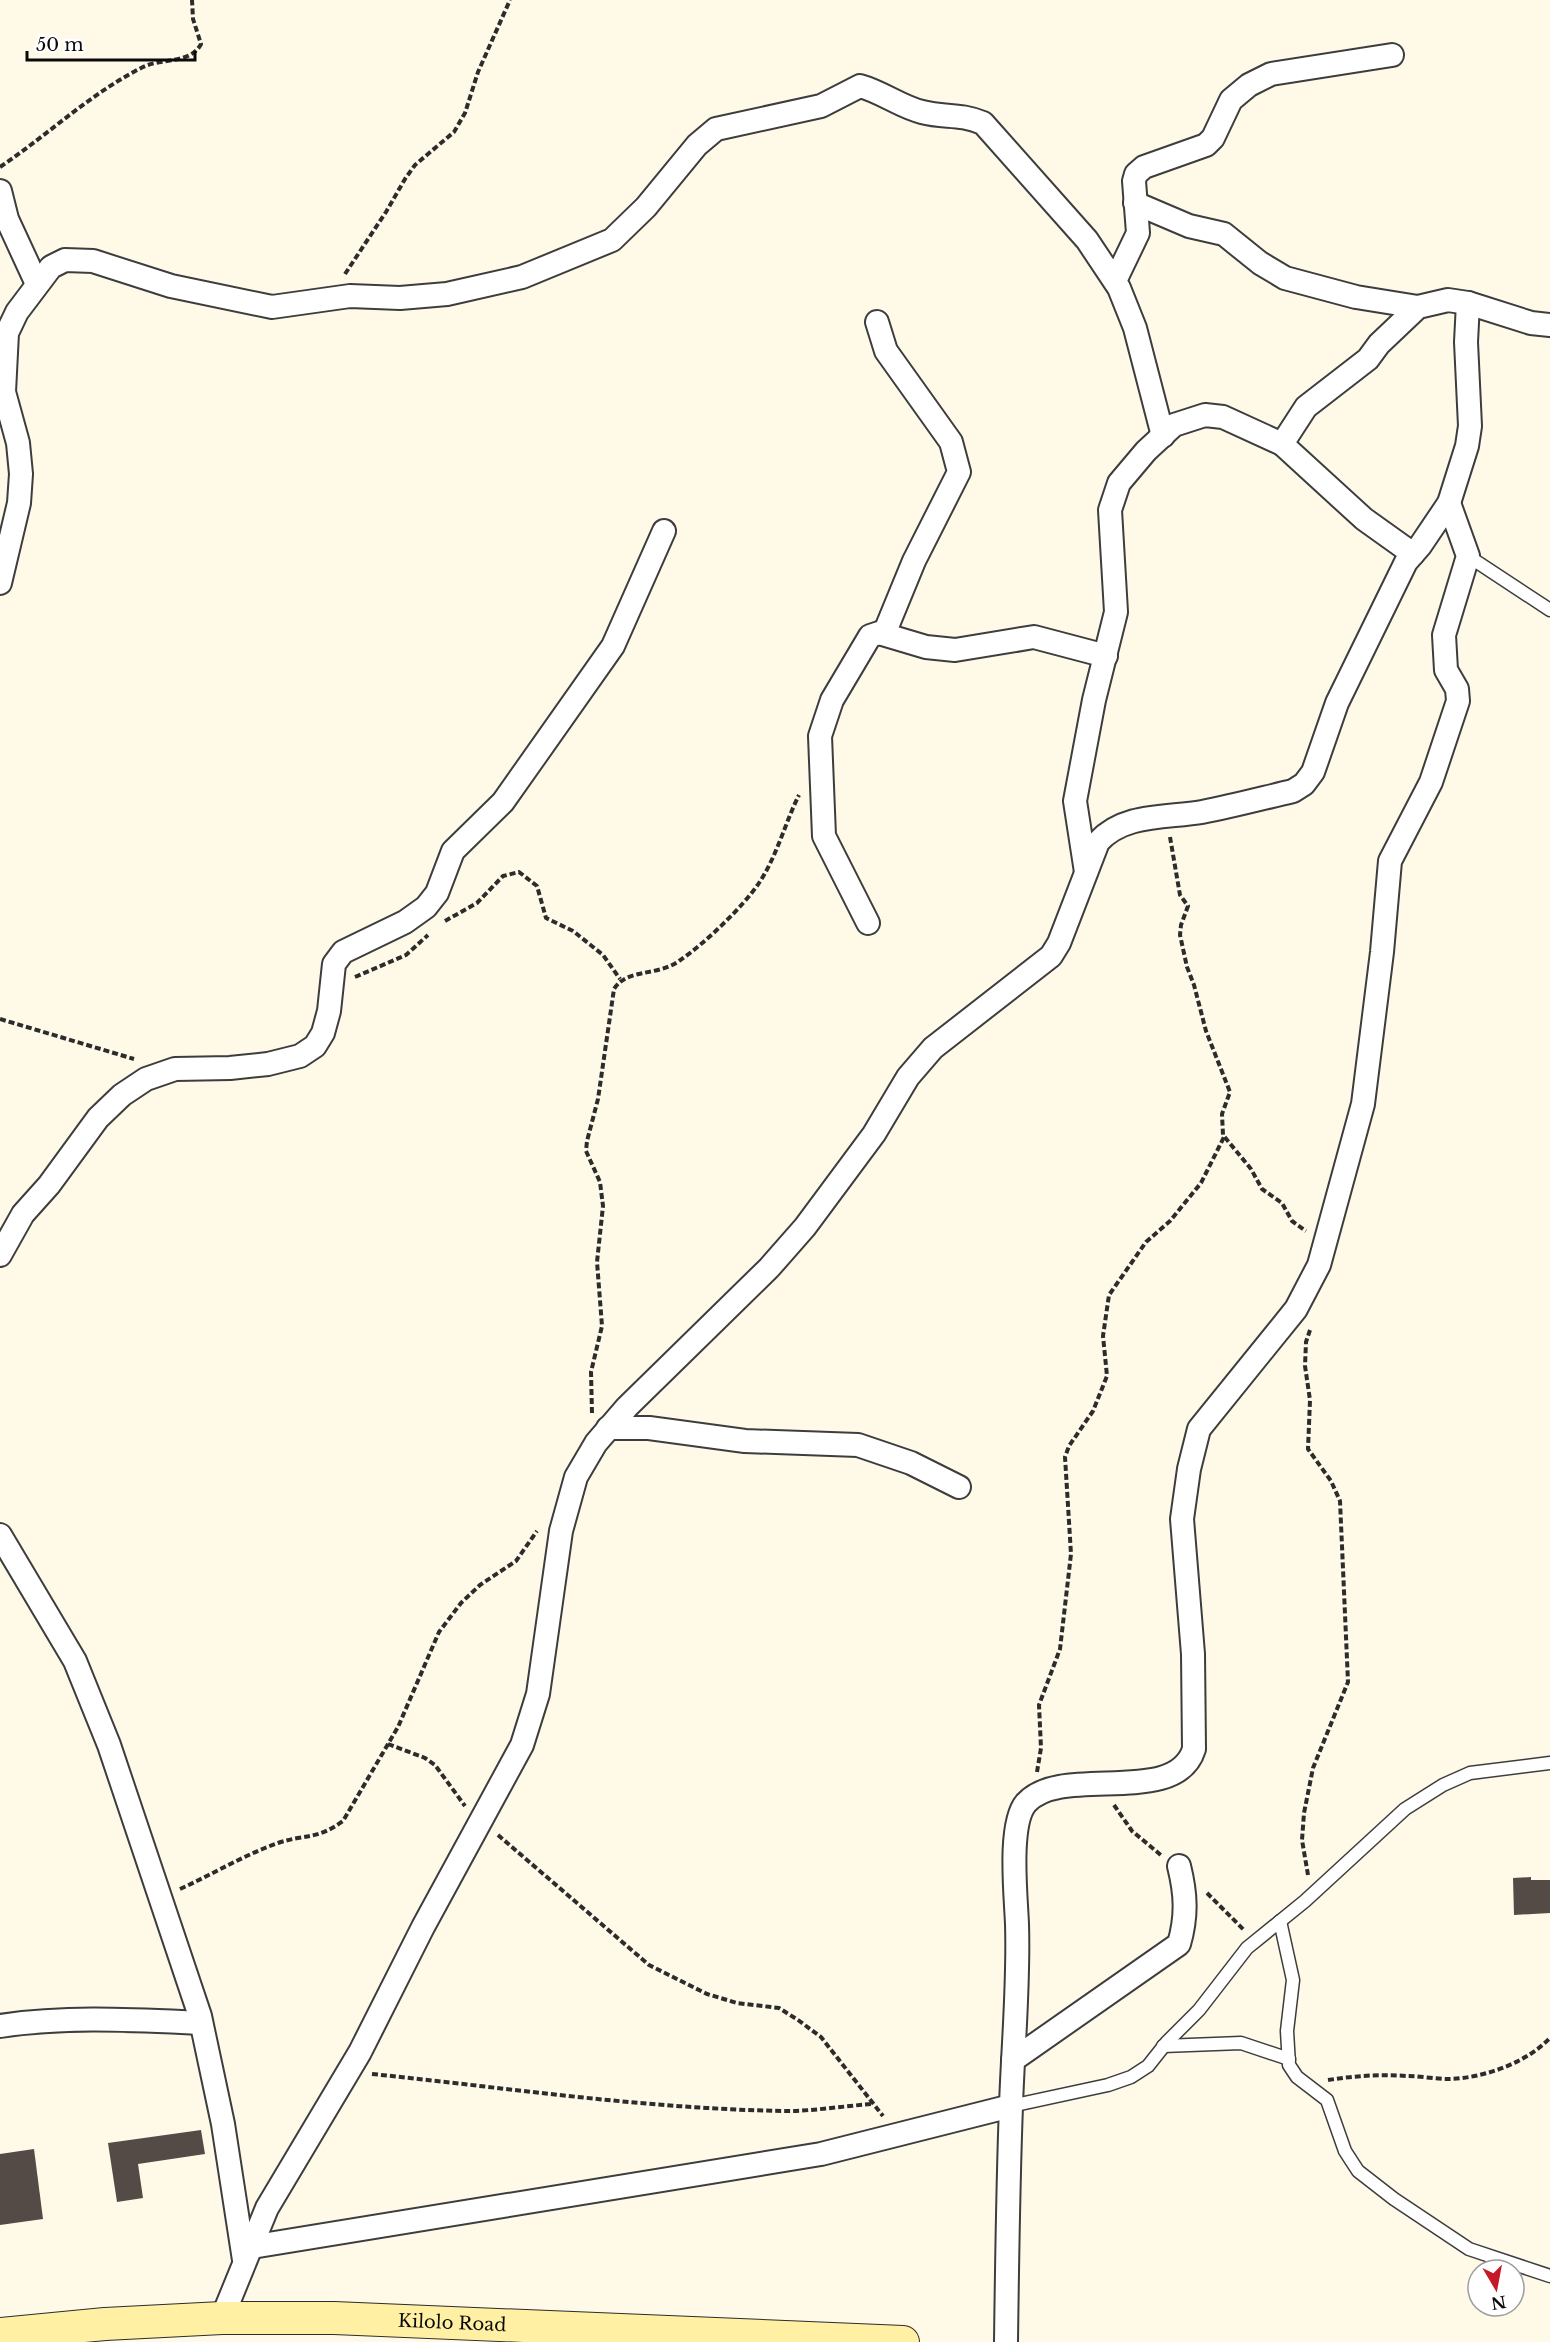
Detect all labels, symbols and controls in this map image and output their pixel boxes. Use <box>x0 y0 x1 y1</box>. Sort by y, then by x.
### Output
scale bar <box>27 24 195 62</box>
text: 50 m <box>36 34 84 56</box>
north arrow <box>1466 2258 1526 2318</box>
text: N <box>1489 2292 1508 2314</box>
street label: Kilolo Road <box>398 2310 507 2336</box>

